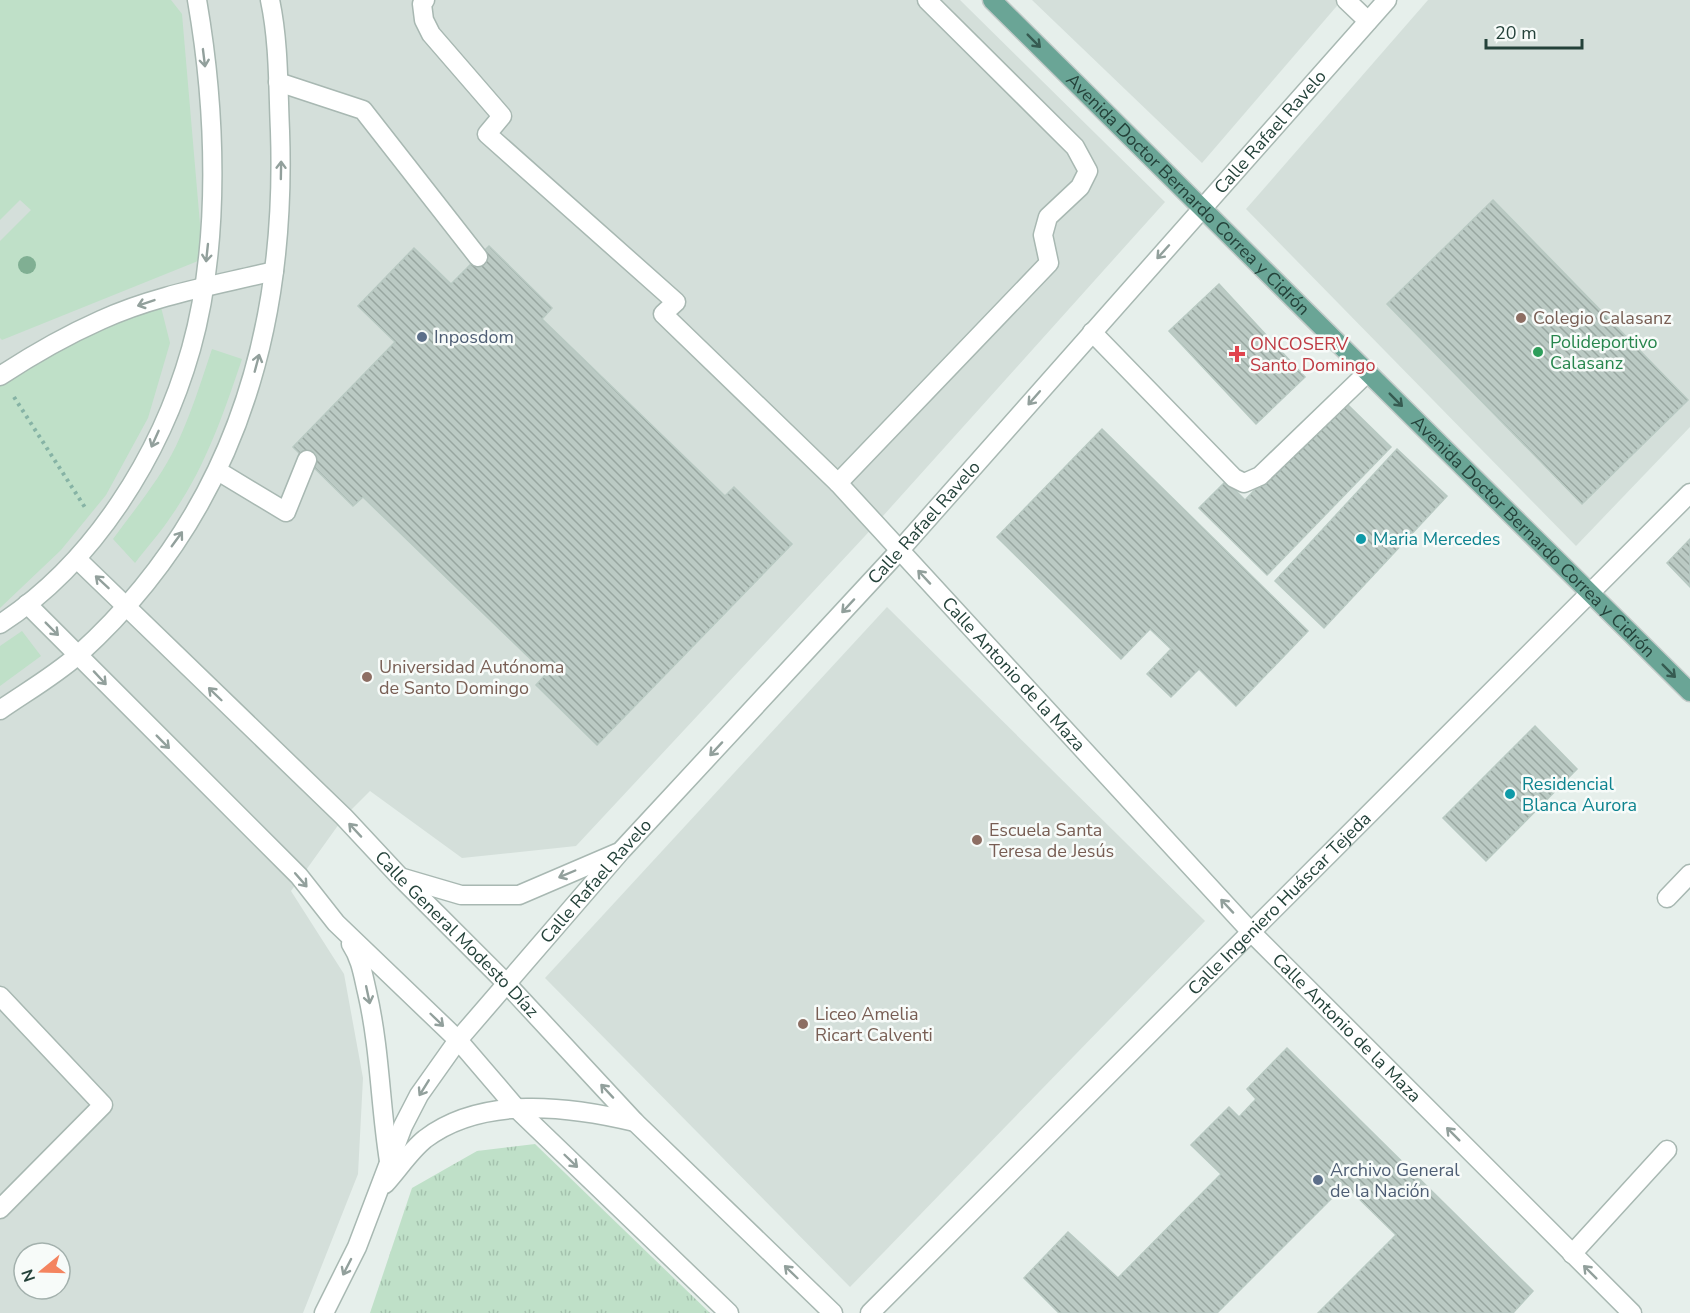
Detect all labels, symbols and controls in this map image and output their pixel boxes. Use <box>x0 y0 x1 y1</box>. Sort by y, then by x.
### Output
scale bar <box>1486 12 1582 50</box>
text: 20 m <box>1495 21 1537 45</box>
one-way arrow <box>1026 34 1041 49</box>
one-way arrow <box>199 48 210 67</box>
street label: Calle Rafael Ravelo <box>1209 65 1332 199</box>
street label: Avenida Doctor Bernardo Correa y Cidrón <box>1061 68 1315 321</box>
one-way arrow <box>275 160 287 180</box>
one-way arrow <box>201 242 212 262</box>
one-way arrow <box>1156 244 1170 259</box>
one-way arrow <box>137 299 156 310</box>
place label: Colegio Calasanz <box>1533 306 1672 330</box>
marker: Colegio Calasanz <box>1514 311 1528 325</box>
place label: Inposdom <box>434 325 514 349</box>
marker: Inposdom <box>415 330 429 344</box>
place label: Polideportivo Calasanz <box>1550 330 1658 375</box>
place label: ONCOSERV Santo Domingo <box>1250 332 1375 377</box>
marker: ONCOSERV Santo Domingo <box>1228 345 1246 363</box>
marker: Polideportivo Calasanz <box>1531 345 1545 359</box>
one-way arrow <box>252 354 263 373</box>
one-way arrow <box>1027 390 1041 405</box>
one-way arrow <box>1389 393 1404 407</box>
street label: Avenida Doctor Bernardo Correa y Cidrón <box>1406 410 1660 663</box>
one-way arrow <box>149 430 160 448</box>
street label: Calle Rafael Ravelo <box>862 456 986 589</box>
place label: Maria Mercedes <box>1373 527 1500 551</box>
one-way arrow <box>171 532 183 548</box>
marker: Maria Mercedes <box>1354 532 1368 546</box>
one-way arrow <box>917 569 932 584</box>
one-way arrow <box>94 575 109 589</box>
street label: Calle Antonio de la Maza <box>937 592 1091 756</box>
one-way arrow <box>841 598 855 613</box>
one-way arrow <box>45 622 60 637</box>
place label: Universidad Autónoma de Santo Domingo <box>379 655 564 700</box>
one-way arrow <box>1661 663 1676 678</box>
one-way arrow <box>93 670 107 685</box>
marker: Universidad Autónoma de Santo Domingo <box>360 670 374 684</box>
one-way arrow <box>208 687 223 701</box>
one-way arrow <box>156 735 171 750</box>
one-way arrow <box>709 741 723 756</box>
place label: Residencial Blanca Aurora <box>1522 772 1637 817</box>
marker: Residencial Blanca Aurora <box>1503 787 1517 801</box>
street label: Calle Ingeniero Huáscar Tejeda <box>1183 807 1376 1000</box>
street label: Calle Rafael Ravelo <box>535 814 657 948</box>
place label: Escuela Santa Teresa de Jesús <box>989 818 1114 863</box>
one-way arrow <box>348 822 363 837</box>
marker: Escuela Santa Teresa de Jesús <box>970 833 984 847</box>
street label: Calle General Modesto Díaz <box>370 846 544 1023</box>
one-way arrow <box>559 869 577 880</box>
one-way arrow <box>295 872 308 888</box>
one-way arrow <box>1220 898 1234 913</box>
street label: Calle Antonio de la Maza <box>1267 948 1427 1108</box>
one-way arrow <box>362 985 374 1004</box>
place label: Liceo Amelia Ricart Calventi <box>815 1002 933 1047</box>
one-way arrow <box>429 1013 444 1027</box>
marker: Liceo Amelia Ricart Calventi <box>796 1017 810 1031</box>
one-way arrow <box>417 1079 429 1096</box>
one-way arrow <box>600 1084 614 1099</box>
one-way arrow <box>1445 1126 1460 1141</box>
one-way arrow <box>563 1154 578 1168</box>
place label: Archivo General de la Nación <box>1330 1158 1460 1203</box>
marker: Archivo General de la Nación <box>1311 1173 1325 1187</box>
north arrow <box>12 1241 72 1301</box>
one-way arrow <box>341 1257 352 1275</box>
one-way arrow <box>1583 1264 1598 1279</box>
one-way arrow <box>783 1265 798 1280</box>
text: N <box>16 1266 41 1285</box>

